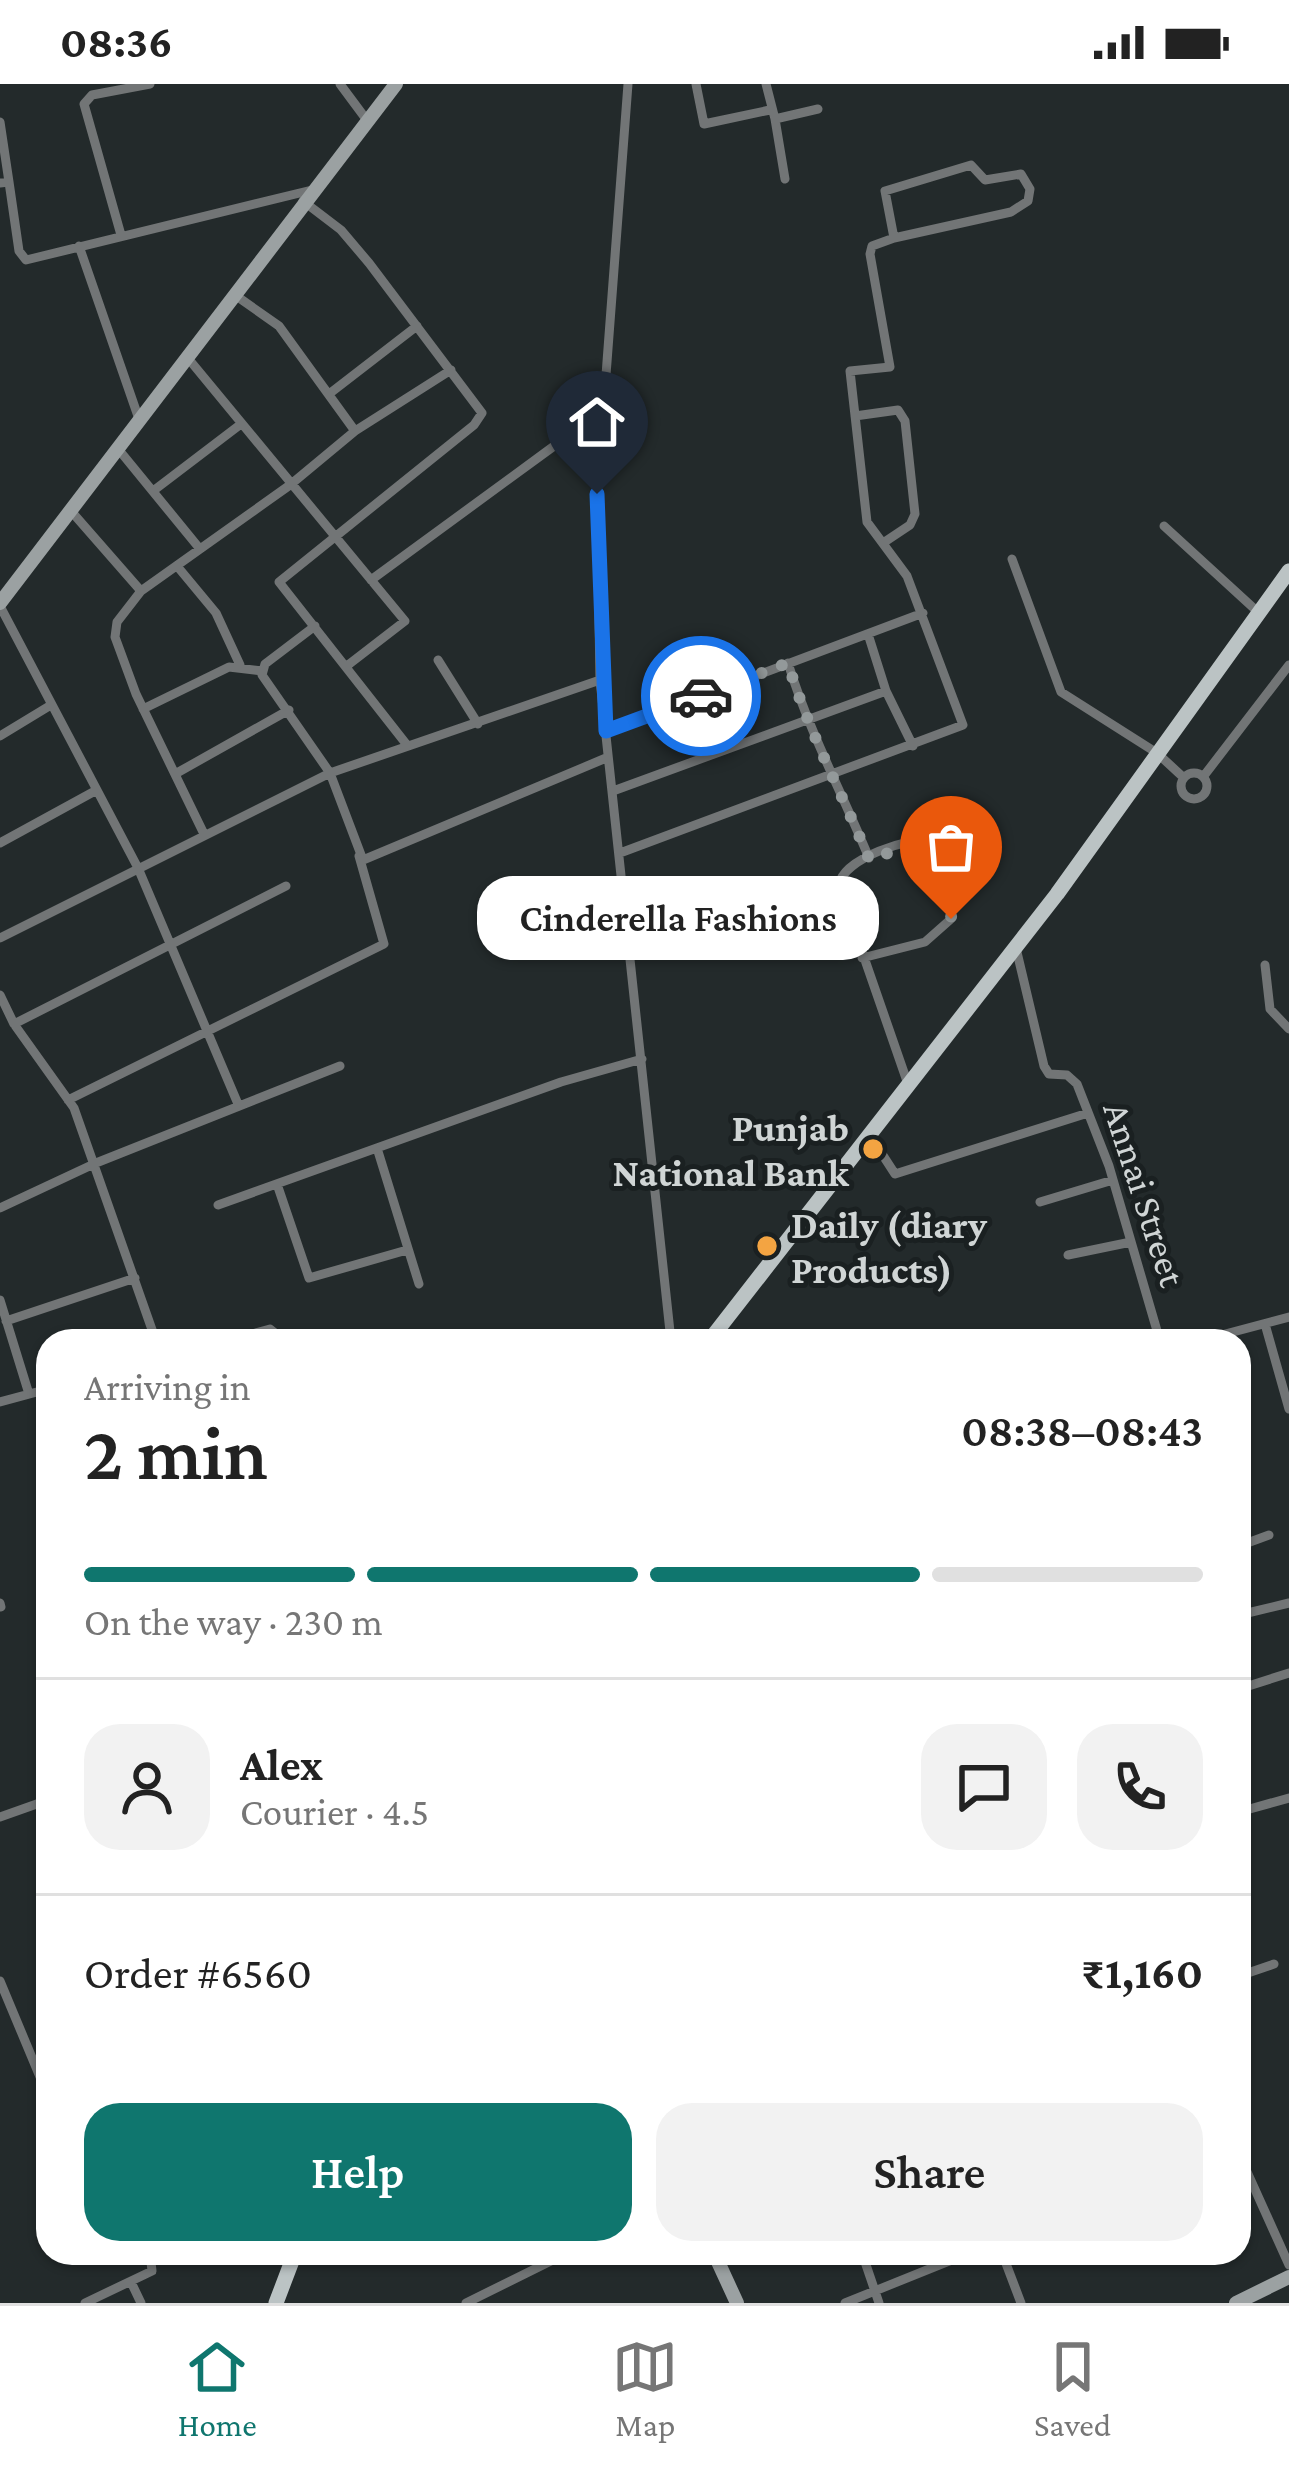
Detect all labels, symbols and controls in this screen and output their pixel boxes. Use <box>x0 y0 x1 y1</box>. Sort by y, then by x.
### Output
text: 08:36 <box>60 17 173 67</box>
pin <box>546 371 648 494</box>
icon: home <box>564 389 630 455</box>
courier <box>641 636 761 756</box>
icon: car <box>668 663 734 729</box>
pin <box>900 796 1002 919</box>
icon: bag <box>918 814 984 880</box>
callout: Cinderella Fashions <box>477 877 879 961</box>
text: Cinderella Fashions <box>519 896 837 939</box>
street label: Annai Street <box>1095 1097 1195 1292</box>
place label: Punjab National Bank <box>612 1106 850 1194</box>
marker: Punjab National Bank <box>860 1136 886 1162</box>
place label: Daily (diary Products) <box>791 1203 988 1292</box>
marker: Daily (diary Products) <box>754 1233 780 1259</box>
text: Arriving in <box>84 1365 251 1408</box>
text: 08:38–08:43 <box>961 1406 1203 1456</box>
text: 2 min <box>84 1409 268 1496</box>
text: On the way · 230 m <box>84 1600 383 1643</box>
button: person <box>84 1724 210 1850</box>
button: chat <box>921 1724 1047 1850</box>
button: phone <box>1077 1724 1203 1850</box>
text: Alex <box>240 1740 323 1790</box>
text: Courier · 4.5 <box>240 1790 429 1833</box>
text: Order #6560 <box>84 1948 312 1998</box>
text: ₹1,160 <box>1081 1948 1203 1998</box>
button: Help <box>84 2103 632 2241</box>
button: Share <box>656 2103 1203 2241</box>
tab: Home <box>178 2334 257 2443</box>
tab: Map <box>612 2334 678 2443</box>
tab: Saved <box>1034 2334 1111 2443</box>

